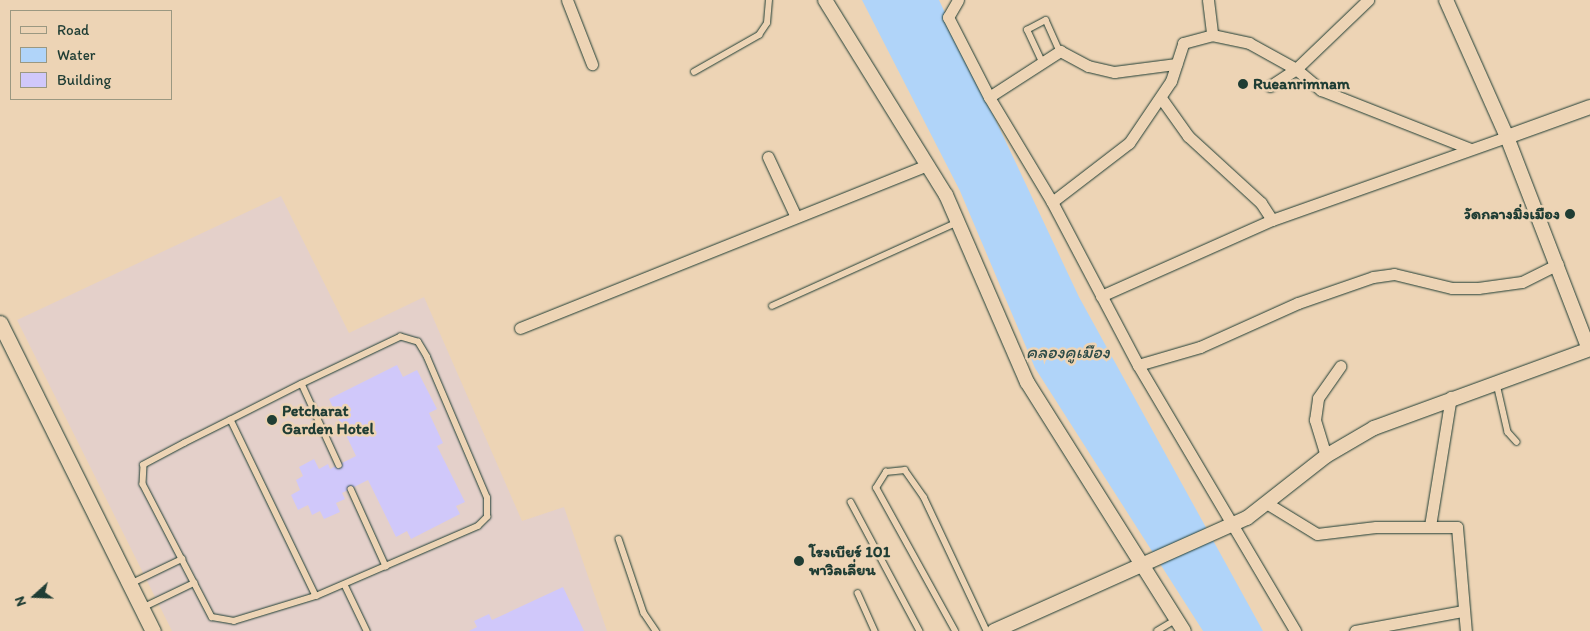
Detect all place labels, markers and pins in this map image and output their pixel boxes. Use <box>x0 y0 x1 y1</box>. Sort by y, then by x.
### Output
place label: Rueanrimnam <box>1253 74 1350 94</box>
marker: Rueanrimnam <box>1237 78 1249 90</box>
place label: วัดกลางมิ่งเมือง <box>1464 204 1560 224</box>
marker: วัดกลางมิ่งเมือง <box>1564 208 1576 220</box>
place label: Petcharat Garden Hotel <box>282 401 374 439</box>
marker: Petcharat Garden Hotel <box>266 414 278 426</box>
place label: โรงเบียร์ 101 พาวิลเลี่ยน <box>809 542 890 580</box>
marker: โรงเบียร์ 101 พาวิลเลี่ยน <box>793 555 805 567</box>

